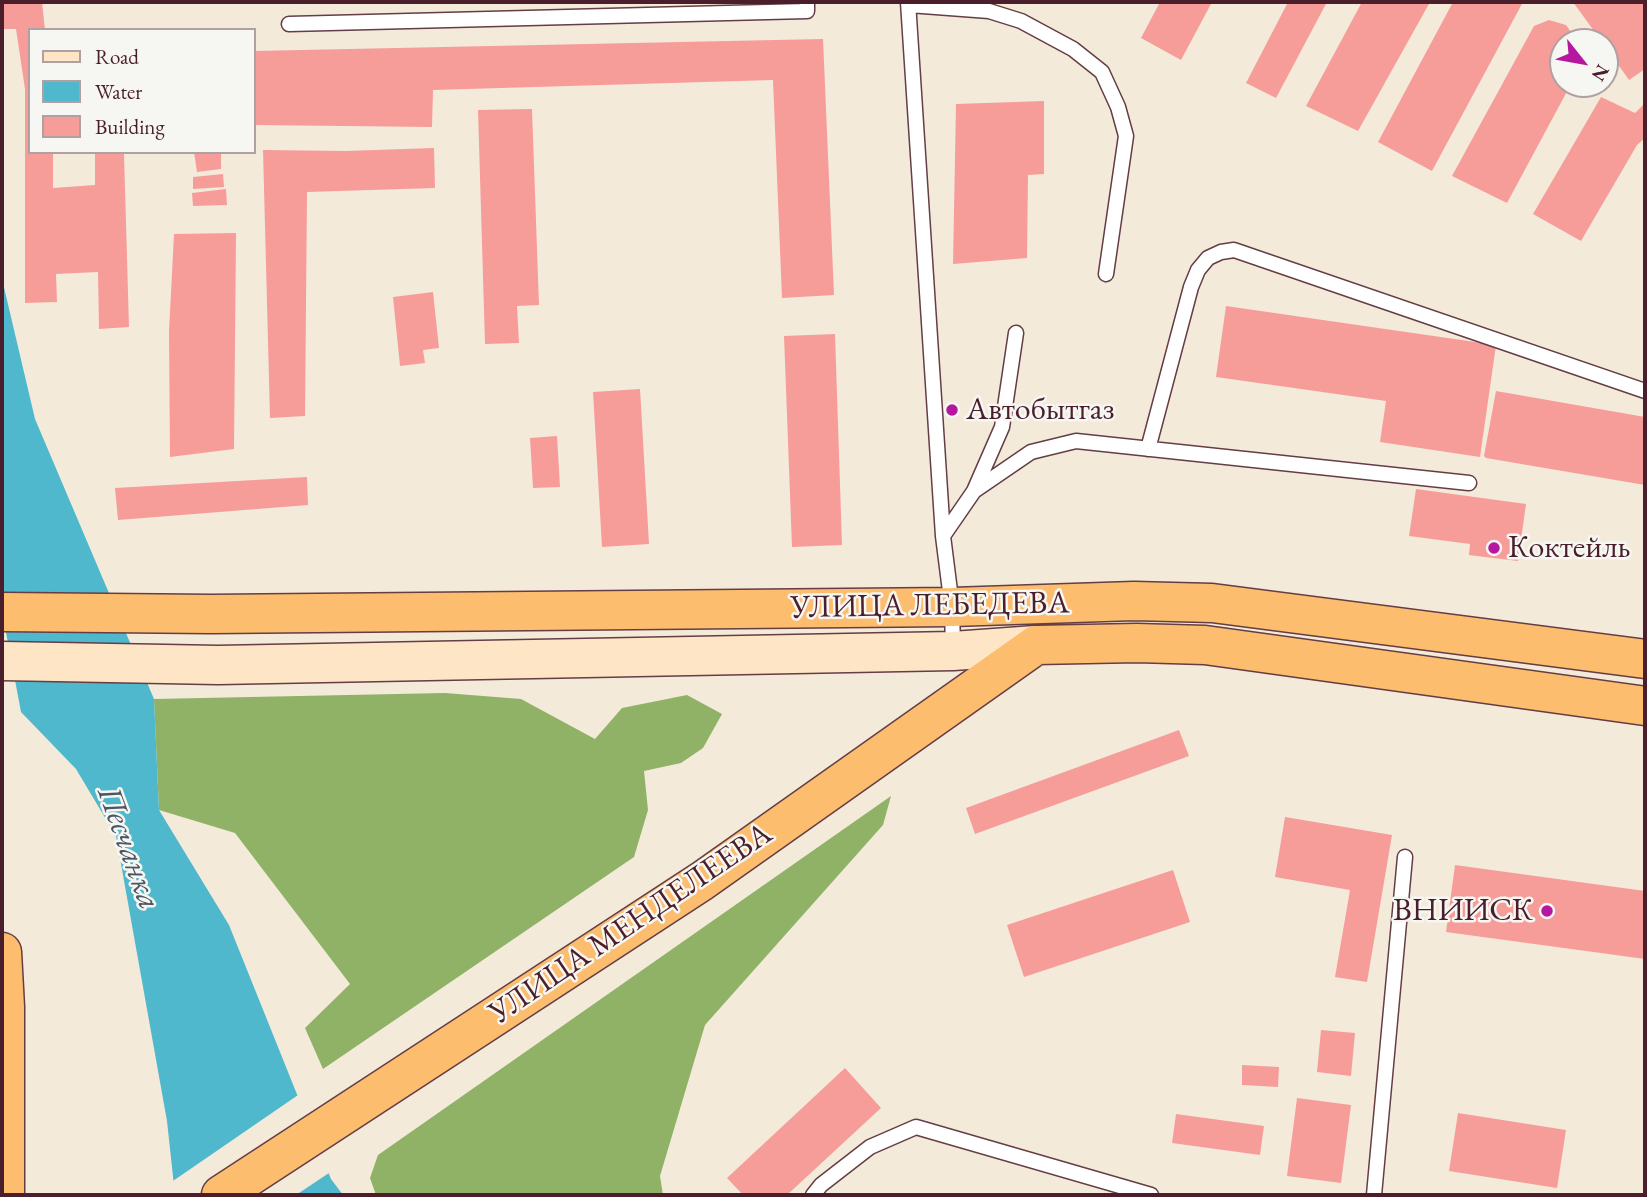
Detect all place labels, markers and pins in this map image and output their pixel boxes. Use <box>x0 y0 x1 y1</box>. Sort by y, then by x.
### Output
place label: Автобытгаз <box>966 391 1114 429</box>
marker: Автобытгаз <box>944 402 960 418</box>
place label: Коктейль <box>1508 529 1630 567</box>
marker: Коктейль <box>1486 540 1502 556</box>
place label: ВНИИСК <box>1393 892 1533 930</box>
marker: ВНИИСК <box>1539 903 1555 919</box>

